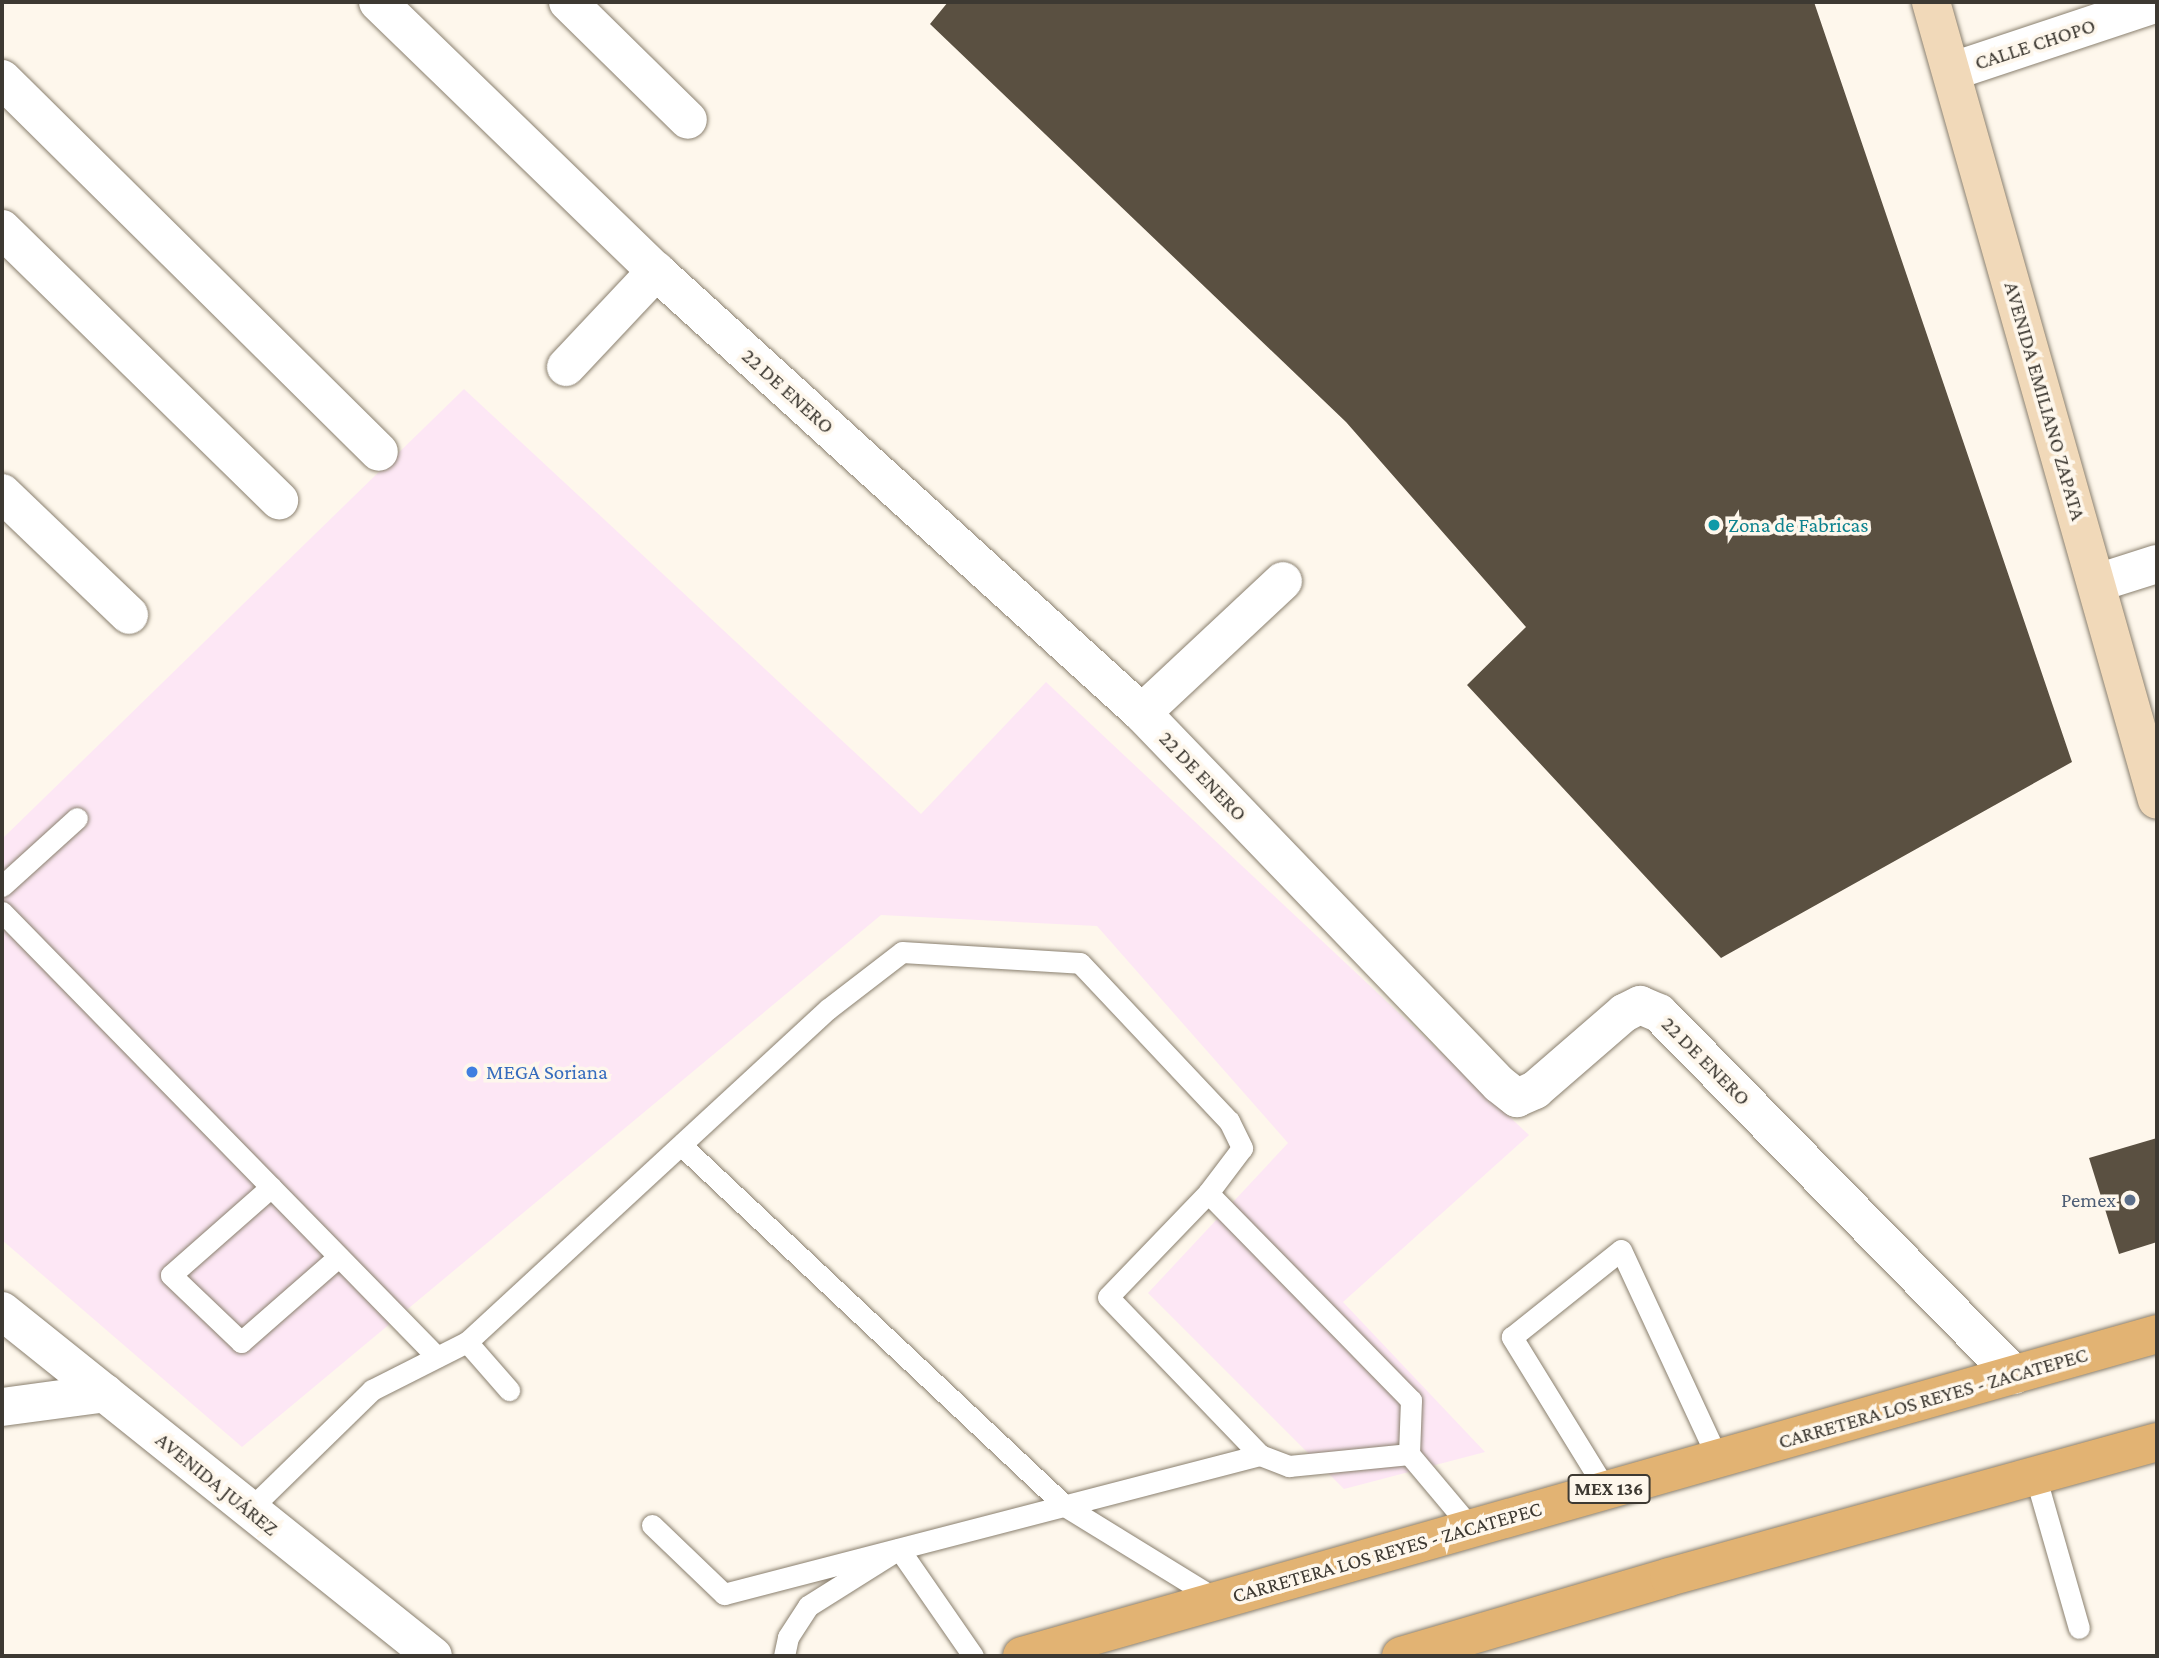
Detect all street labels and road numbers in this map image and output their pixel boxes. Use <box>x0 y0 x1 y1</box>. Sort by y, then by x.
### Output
street label: CALLE CHOPO <box>1972 13 2098 75</box>
street label: AVENIDA EMILIANO ZAPATA <box>1999 279 2091 523</box>
street label: 22 DE ENERO <box>737 343 839 439</box>
street label: 22 DE ENERO <box>1154 726 1252 826</box>
street label: 22 DE ENERO <box>1656 1011 1756 1111</box>
street label: CARRETERA LOS REYES - ZACATEPEC <box>1775 1342 2091 1454</box>
street label: AVENIDA JUÁREZ <box>151 1427 283 1541</box>
road number: MEX 136 <box>1567 1474 1651 1504</box>
street label: CARRETERA LOS REYES - ZACATEPEC <box>1229 1496 1545 1608</box>

